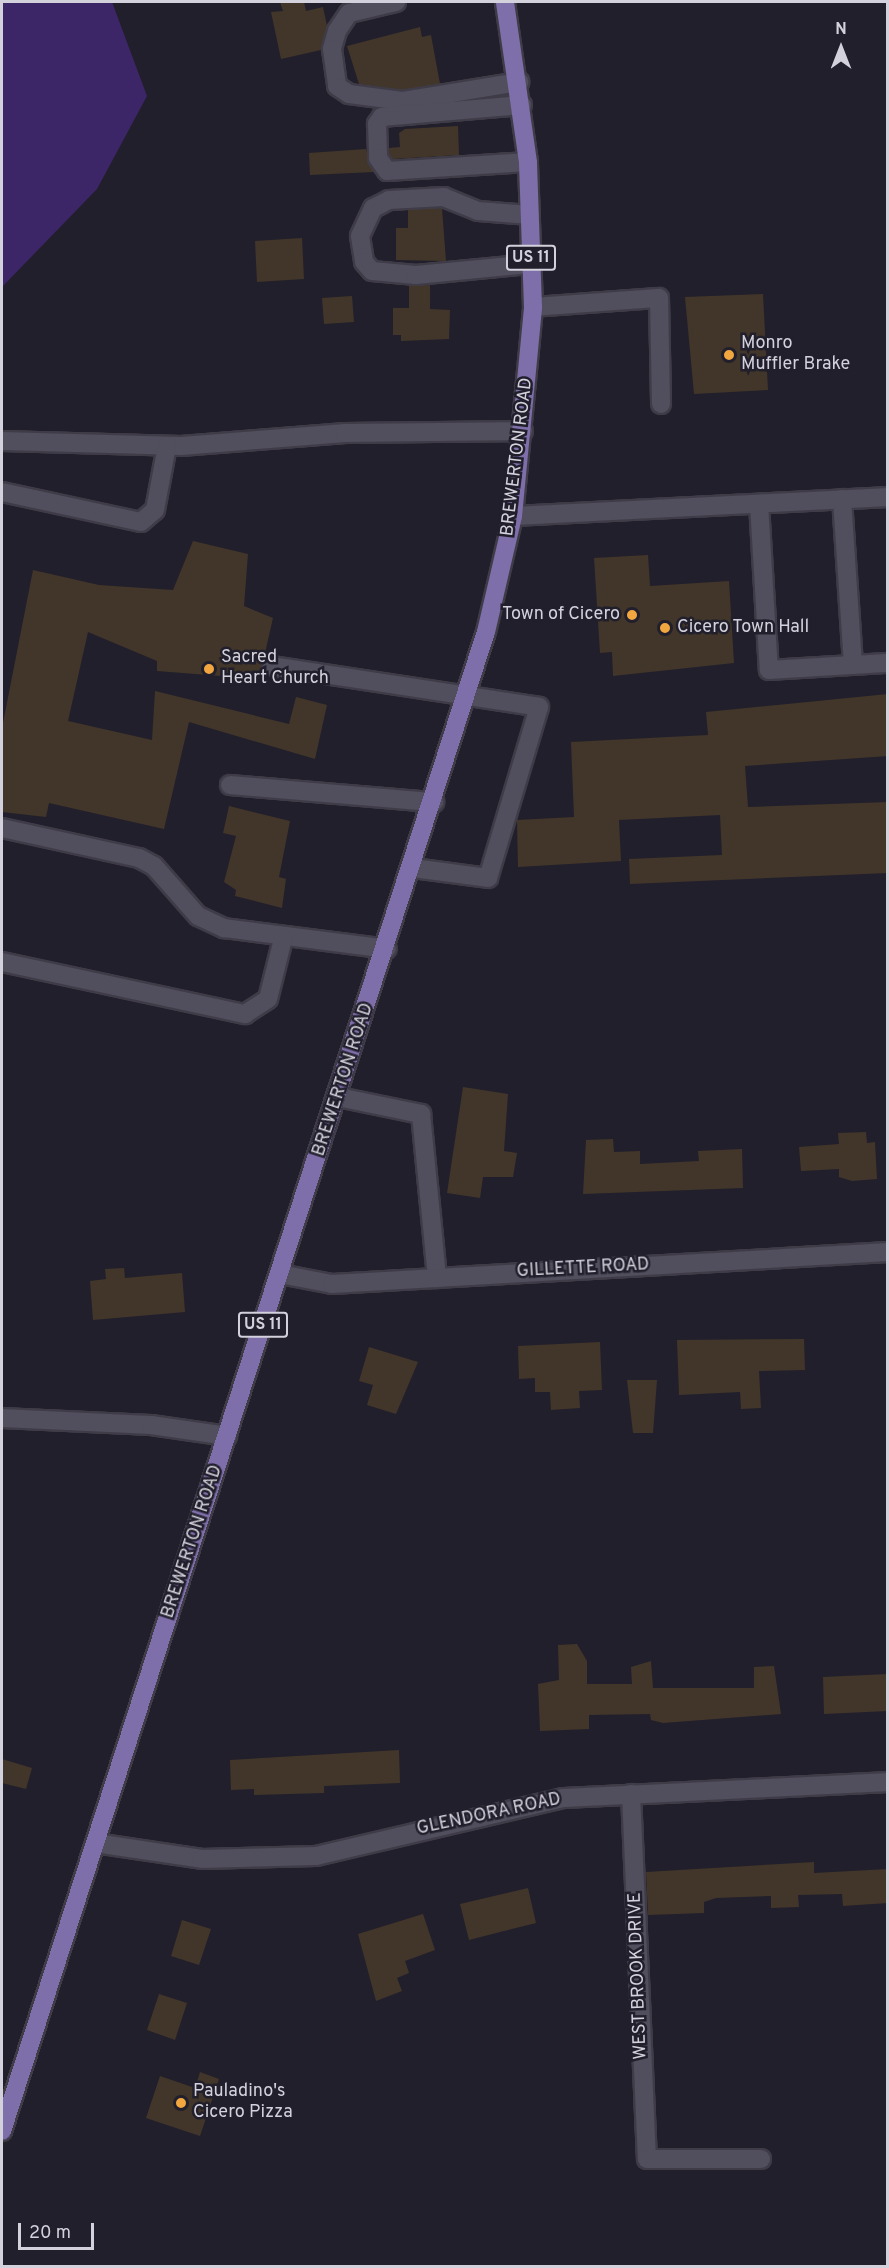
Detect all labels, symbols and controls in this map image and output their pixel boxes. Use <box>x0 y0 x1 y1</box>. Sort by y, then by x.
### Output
north arrow <box>811 18 871 78</box>
text: N <box>835 20 847 40</box>
road number: US 11 <box>506 245 556 271</box>
place label: Monro Muffler Brake <box>741 334 850 376</box>
marker: Monro Muffler Brake <box>722 348 736 362</box>
street label: BREWERTON ROAD <box>498 376 538 538</box>
place label: Town of Cicero <box>502 604 620 626</box>
marker: Town of Cicero <box>625 608 639 622</box>
place label: Cicero Town Hall <box>677 617 810 639</box>
marker: Cicero Town Hall <box>658 621 672 635</box>
place label: Sacred Heart Church <box>221 648 329 690</box>
marker: Sacred Heart Church <box>202 662 216 676</box>
street label: BREWERTON ROAD <box>309 1001 379 1159</box>
street label: GILLETTE ROAD <box>516 1255 650 1283</box>
road number: US 11 <box>238 1312 288 1338</box>
street label: BREWERTON ROAD <box>158 1463 228 1621</box>
street label: GLENDORA ROAD <box>415 1789 563 1841</box>
street label: WEST BROOK DRIVE <box>625 1892 653 2060</box>
place label: Pauladino's Cicero Pizza <box>193 2082 293 2124</box>
marker: Pauladino's Cicero Pizza <box>174 2096 188 2110</box>
scale bar <box>21 2211 98 2249</box>
text: 20 m <box>29 2222 71 2245</box>

